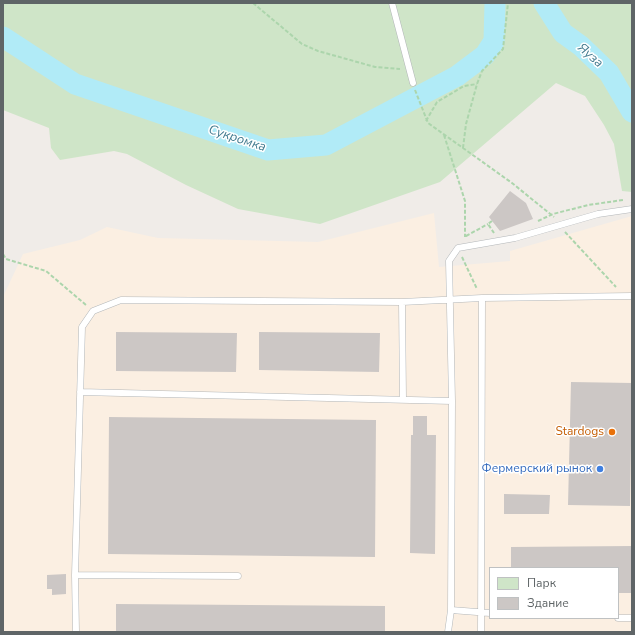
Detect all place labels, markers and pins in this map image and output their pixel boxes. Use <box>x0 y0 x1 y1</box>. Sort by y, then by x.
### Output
place label: Stardogs <box>555 425 604 439</box>
marker: Stardogs <box>607 427 617 437</box>
place label: Фермерский рынок <box>482 462 592 476</box>
marker: Фермерский рынок <box>595 464 605 474</box>

